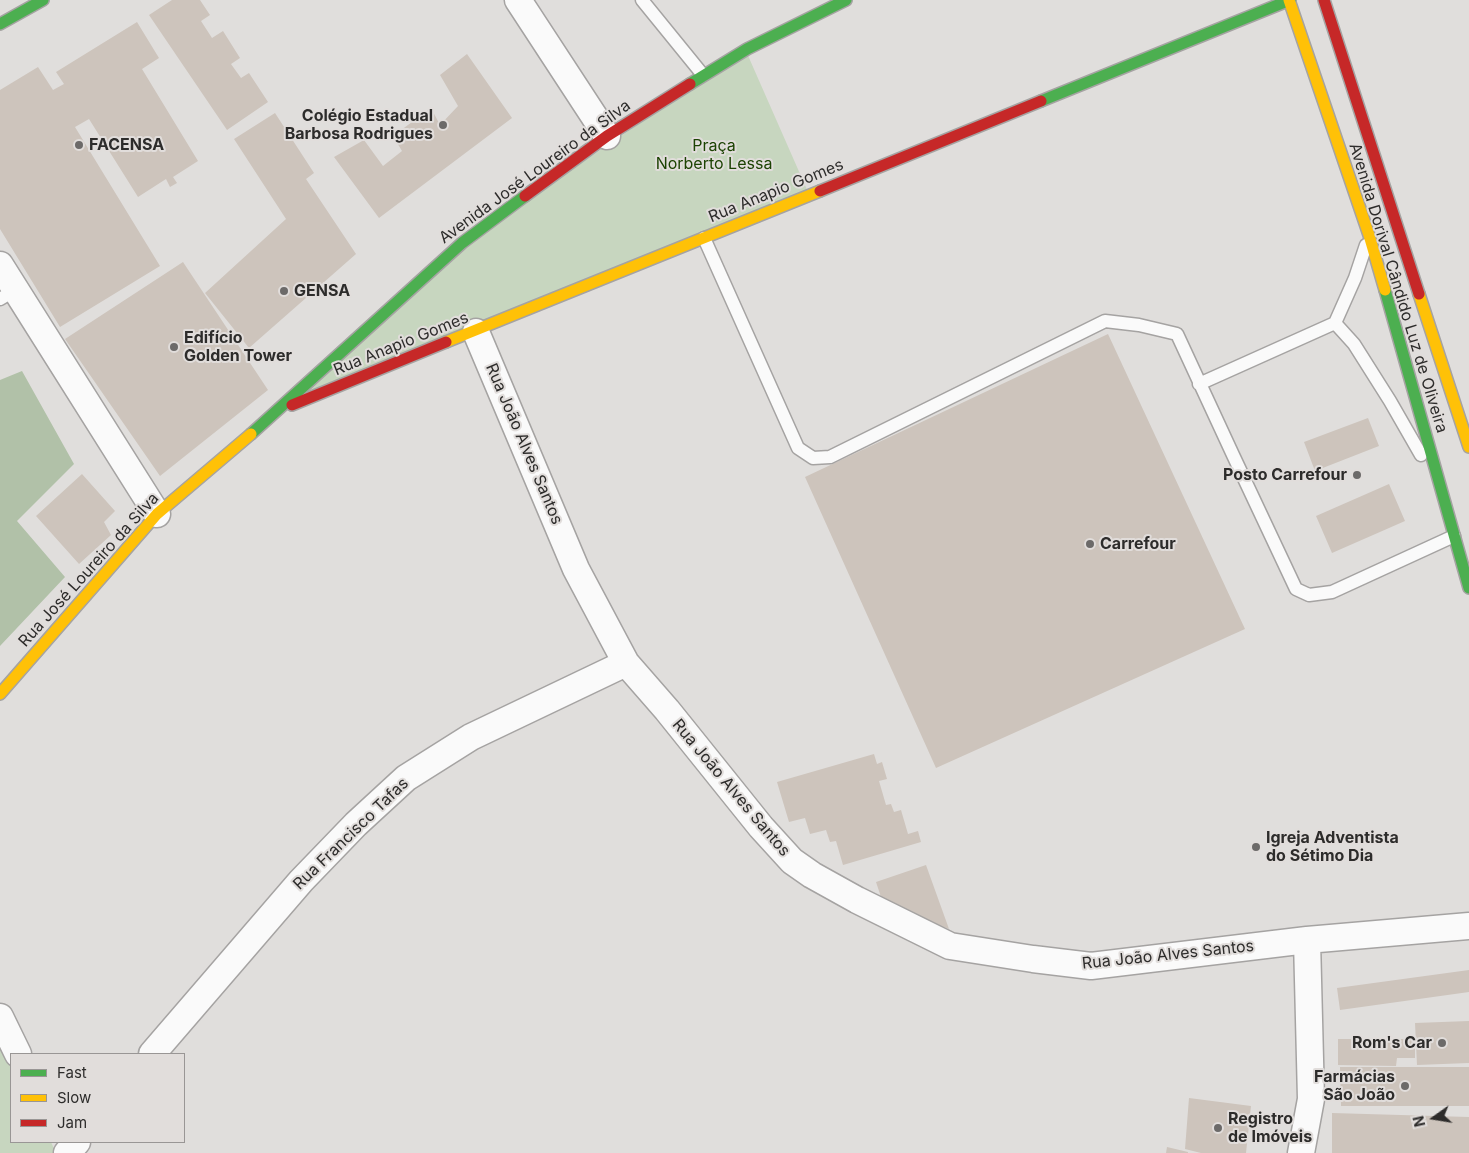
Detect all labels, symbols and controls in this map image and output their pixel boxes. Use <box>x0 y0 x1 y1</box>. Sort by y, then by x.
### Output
street label: Avenida José Loureiro da Silva <box>436 96 634 248</box>
place label: Colégio Estadual Barbosa Rodrigues <box>285 106 433 144</box>
marker: Colégio Estadual Barbosa Rodrigues <box>437 119 449 131</box>
place label: FACENSA <box>89 135 164 155</box>
park label: Praça Norberto Lessa <box>656 136 772 174</box>
marker: FACENSA <box>73 139 85 151</box>
street label: Avenida Dorival Cândido Luz de Oliveira <box>1345 141 1451 435</box>
street label: Rua Anapio Gomes <box>706 155 846 227</box>
place label: GENSA <box>294 281 350 301</box>
marker: GENSA <box>278 285 290 297</box>
street label: Rua Anapio Gomes <box>331 308 471 380</box>
place label: Edifício Golden Tower <box>184 328 292 366</box>
marker: Edifício Golden Tower <box>168 341 180 353</box>
street label: Rua João Alves Santos <box>481 361 567 527</box>
place label: Posto Carrefour <box>1223 465 1347 485</box>
marker: Posto Carrefour <box>1351 469 1363 481</box>
street label: Rua José Loureiro da Silva <box>15 489 163 651</box>
place label: Carrefour <box>1100 534 1176 554</box>
marker: Carrefour <box>1084 538 1096 550</box>
street label: Rua João Alves Santos <box>668 716 794 860</box>
street label: Rua Francisco Tafas <box>289 774 413 894</box>
place label: Igreja Adventista do Sétimo Dia <box>1266 828 1399 866</box>
marker: Igreja Adventista do Sétimo Dia <box>1250 841 1262 853</box>
street label: Rua João Alves Santos <box>1081 936 1255 974</box>
place label: Rom's Car <box>1352 1033 1432 1053</box>
marker: Rom's Car <box>1436 1037 1448 1049</box>
legend <box>10 1053 185 1143</box>
text: Fast <box>57 1063 87 1082</box>
place label: Farmácias São João <box>1314 1067 1395 1105</box>
marker: Farmácias São João <box>1399 1080 1411 1092</box>
text: Slow <box>57 1088 91 1107</box>
north arrow <box>1409 1093 1459 1143</box>
place label: Registro de Imóveis <box>1228 1109 1312 1147</box>
text: Jam <box>57 1113 87 1132</box>
text: N <box>1409 1114 1428 1129</box>
marker: Registro de Imóveis <box>1212 1122 1224 1134</box>

